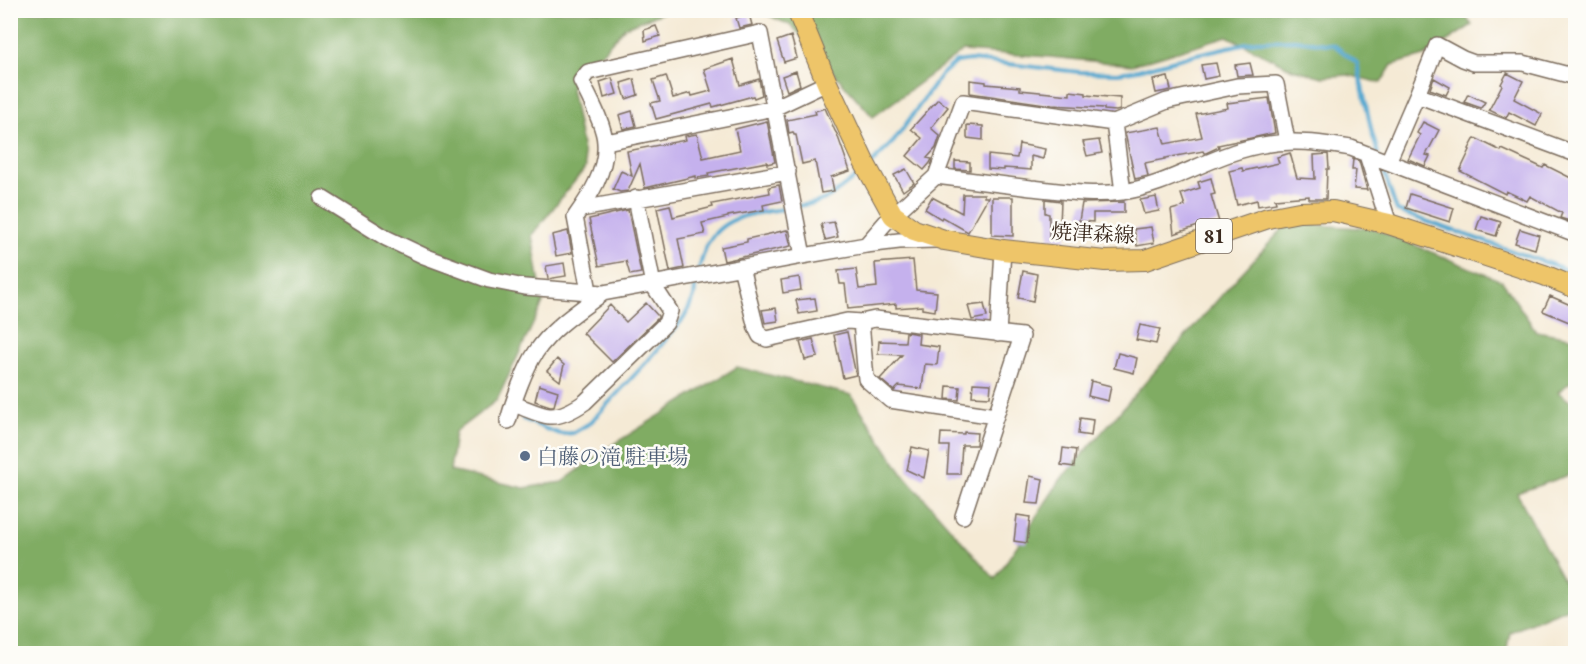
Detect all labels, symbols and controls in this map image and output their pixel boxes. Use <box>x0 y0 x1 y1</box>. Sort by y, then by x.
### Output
street label: 焼津森線 <box>1050 217 1136 249</box>
road number: 81 <box>1196 219 1232 253</box>
place label: 白藤の滝 駐車場 <box>537 443 688 470</box>
marker: 白藤の滝 駐車場 <box>518 449 532 463</box>

